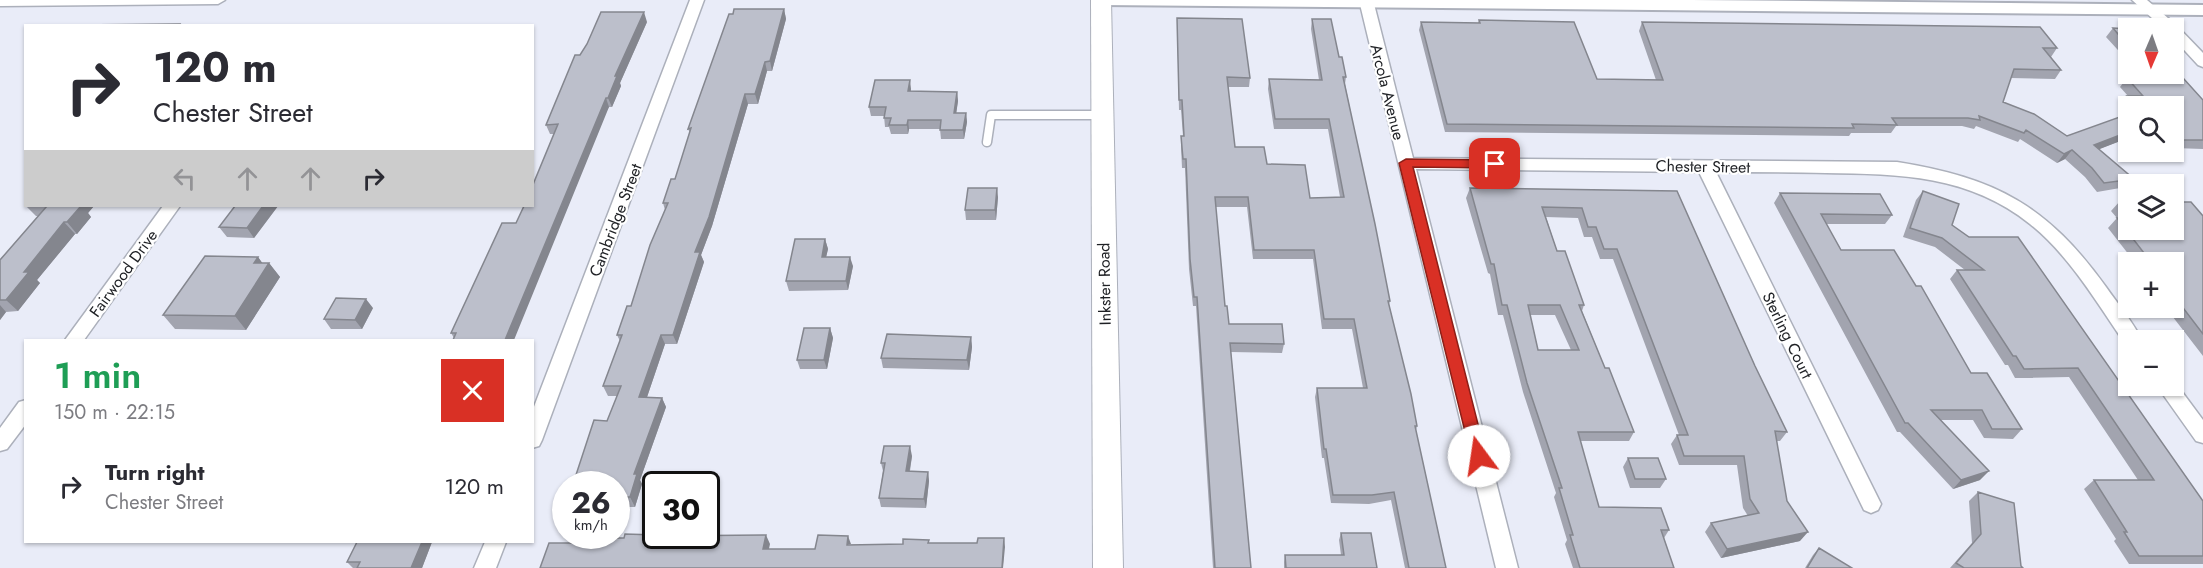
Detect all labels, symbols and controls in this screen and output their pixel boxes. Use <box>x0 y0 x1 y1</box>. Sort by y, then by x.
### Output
north arrow <box>2118 18 2184 84</box>
map controls <box>2118 18 2184 396</box>
text: 120 m <box>153 37 277 98</box>
street label: Arcola Avenue <box>1364 42 1411 143</box>
icon: right <box>54 48 132 126</box>
text: Chester Street <box>153 93 313 132</box>
button: search <box>2118 96 2184 162</box>
pin <box>1469 138 1520 189</box>
icon: arrive <box>1478 147 1511 180</box>
street label: Chester Street <box>1656 154 1751 179</box>
street label: Cambridge Street <box>583 160 648 280</box>
icon: left <box>168 162 201 195</box>
icon: ahead <box>231 162 264 195</box>
icon: ahead <box>294 162 327 195</box>
icon: right <box>357 162 390 195</box>
button: layers <box>2118 174 2184 240</box>
street label: Fairwood Drive <box>84 225 163 322</box>
street label: Inkster Road <box>1092 242 1117 326</box>
button: + <box>2118 252 2184 318</box>
street label: Sterling Court <box>1757 288 1819 383</box>
button: − <box>2118 330 2184 396</box>
text: 1 min <box>54 349 141 401</box>
button: close <box>441 359 504 422</box>
text: 150 m · 22:15 <box>54 398 175 427</box>
position arrow <box>1447 424 1511 488</box>
text: Turn right <box>105 456 205 488</box>
icon: right <box>54 470 87 503</box>
text: 120 m <box>445 470 504 502</box>
speed limit sign: 30 <box>642 471 720 549</box>
text: 26 <box>571 481 611 524</box>
text: Chester Street <box>105 488 223 517</box>
text: km/h <box>574 514 608 536</box>

